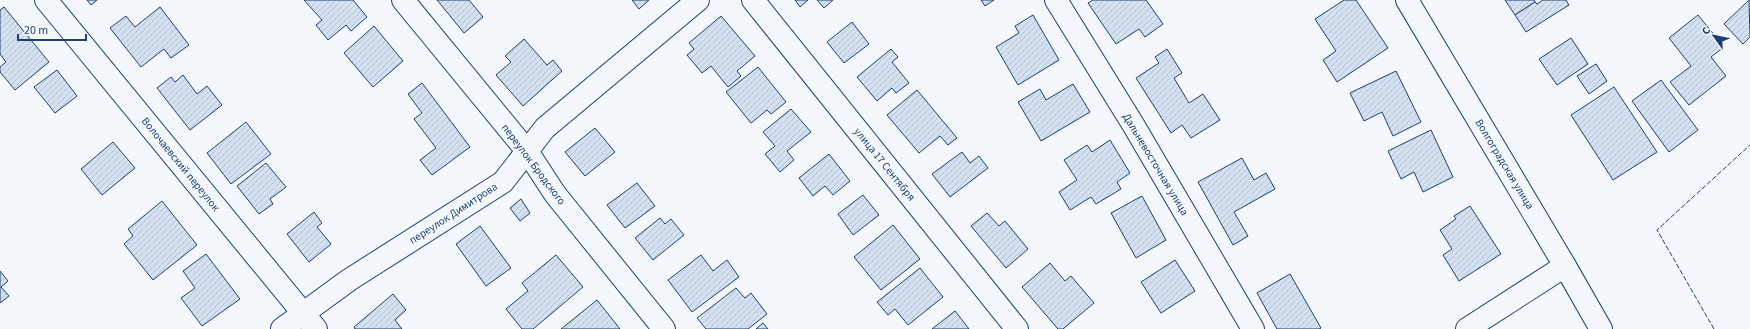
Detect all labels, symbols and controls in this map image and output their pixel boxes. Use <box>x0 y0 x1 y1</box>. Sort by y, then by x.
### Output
scale bar <box>18 16 86 42</box>
north arrow <box>1694 16 1734 56</box>
text: 20 m <box>24 22 48 39</box>
text: С <box>1698 24 1714 38</box>
street label: Дальневосточная улица <box>1119 110 1192 218</box>
street label: Волочаевский переулок <box>138 114 224 215</box>
street label: Волгоградская улица <box>1472 116 1537 212</box>
street label: переулок Бродского <box>498 121 569 208</box>
street label: улица 17 Сентября <box>850 125 919 204</box>
street label: переулок Димитрова <box>406 179 500 248</box>

